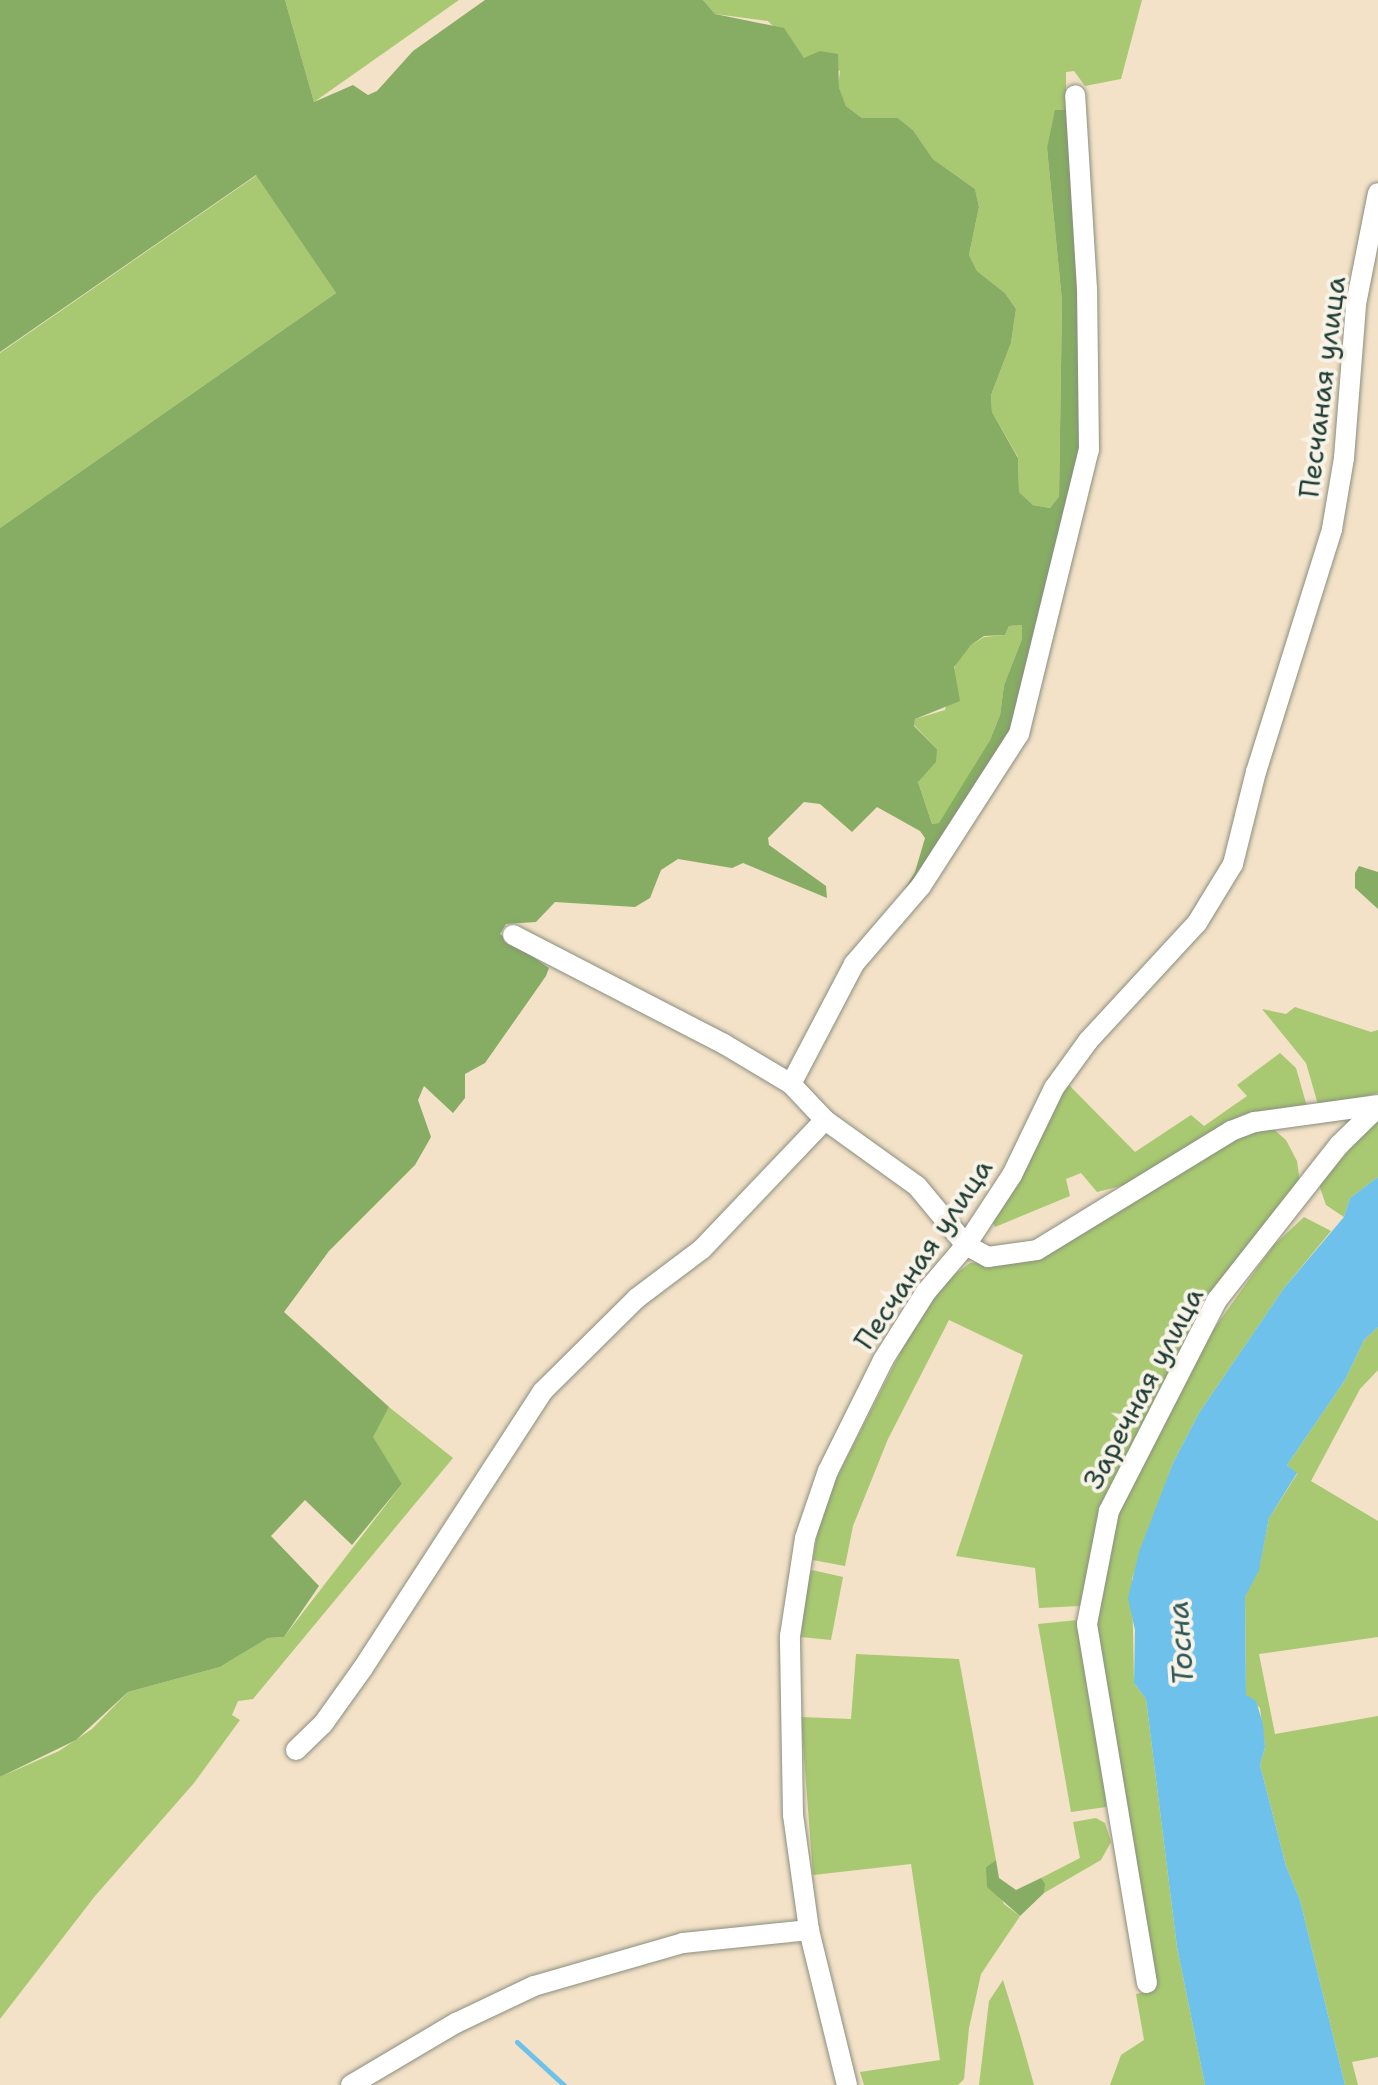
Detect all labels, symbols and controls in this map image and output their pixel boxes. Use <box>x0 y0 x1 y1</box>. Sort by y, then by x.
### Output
street label: Песчаная улица <box>1292 274 1352 500</box>
street label: Песчаная улица <box>847 1152 999 1356</box>
street label: Заречная улица <box>1076 1282 1210 1494</box>
water label: Тосна <box>1160 1600 1202 1686</box>

